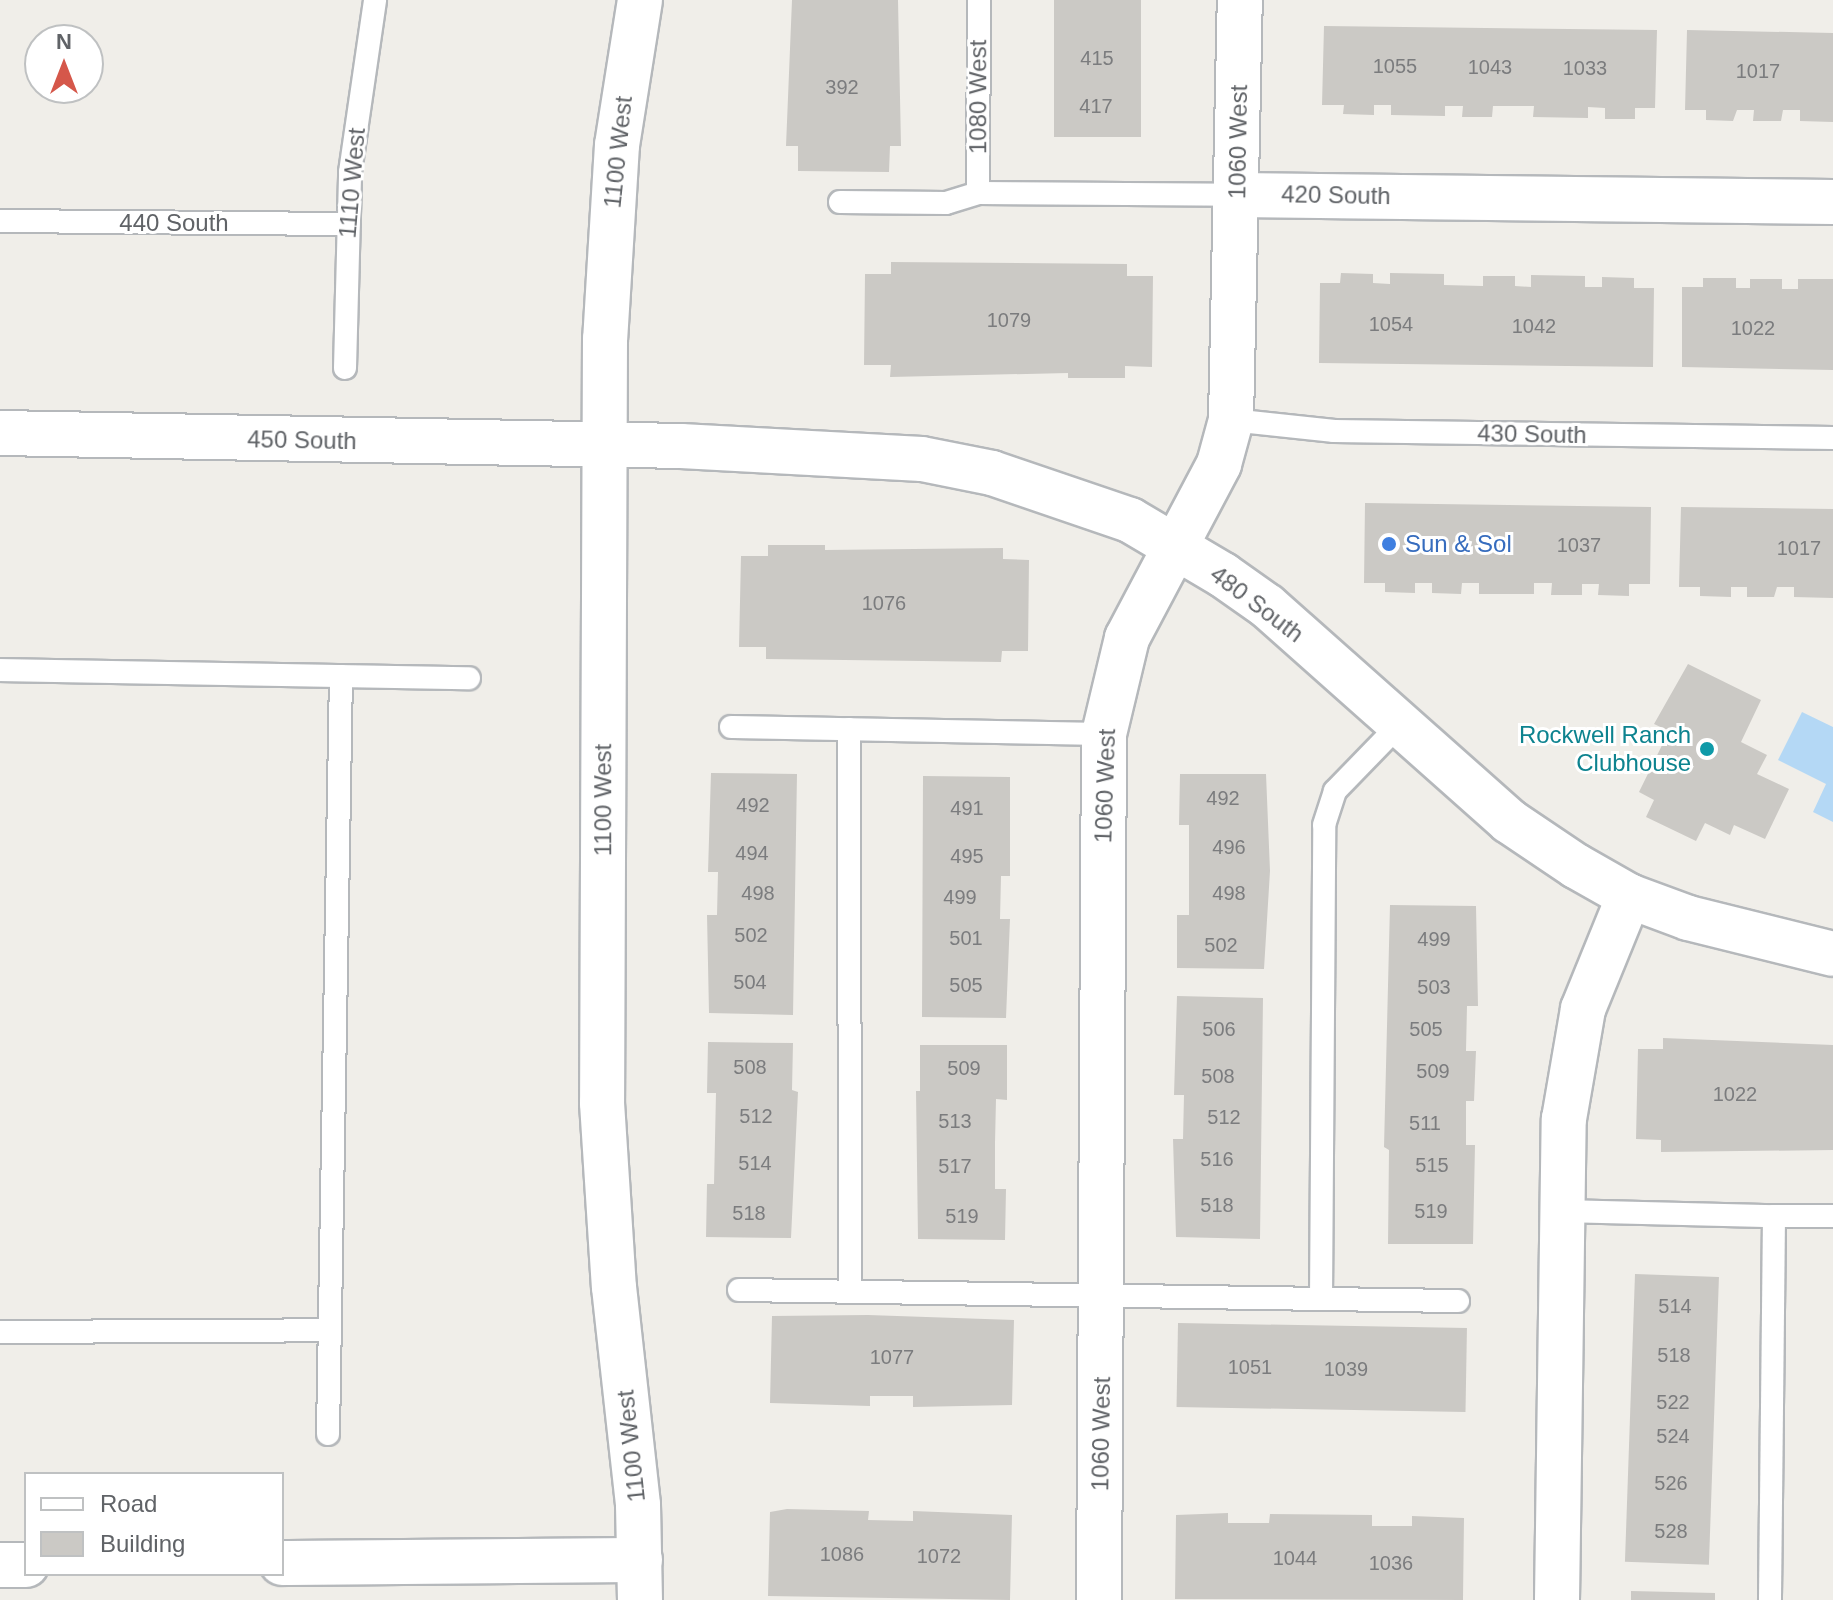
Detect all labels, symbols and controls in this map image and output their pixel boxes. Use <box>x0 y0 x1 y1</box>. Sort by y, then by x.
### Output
north arrow <box>24 24 104 104</box>
text: N <box>56 29 72 54</box>
street label: 1080 West <box>964 40 992 154</box>
house number: 415 <box>1080 46 1114 70</box>
house number: 1055 <box>1373 54 1417 78</box>
house number: 1043 <box>1468 55 1512 79</box>
house number: 1033 <box>1563 56 1607 80</box>
house number: 1017 <box>1736 59 1780 83</box>
house number: 392 <box>825 75 859 99</box>
street label: 1060 West <box>1223 85 1253 199</box>
house number: 417 <box>1079 94 1113 118</box>
street label: 1100 West <box>598 95 638 209</box>
street label: 1110 West <box>333 127 371 239</box>
street label: 420 South <box>1281 180 1391 210</box>
street label: 440 South <box>119 209 229 237</box>
house number: 1079 <box>987 308 1031 332</box>
house number: 1054 <box>1369 312 1413 336</box>
house number: 1042 <box>1512 314 1556 338</box>
house number: 1022 <box>1731 316 1775 340</box>
street label: 430 South <box>1477 419 1587 449</box>
street label: 450 South <box>247 425 357 455</box>
place label: Sun & Sol <box>1405 530 1512 558</box>
house number: 1037 <box>1557 533 1601 557</box>
marker: Sun & Sol <box>1380 535 1398 553</box>
house number: 1017 <box>1777 536 1821 560</box>
street label: 480 South <box>1205 560 1309 648</box>
house number: 1076 <box>862 591 906 615</box>
place label: Rockwell Ranch Clubhouse <box>1519 721 1691 777</box>
street label: 1060 West <box>1089 728 1121 844</box>
marker: Rockwell Ranch Clubhouse <box>1698 740 1716 758</box>
street label: 1100 West <box>589 744 617 856</box>
house number: 492 <box>1206 786 1240 810</box>
house number: 492 <box>736 793 770 817</box>
house number: 491 <box>950 796 984 820</box>
house number: 496 <box>1212 835 1246 859</box>
house number: 494 <box>735 841 769 865</box>
house number: 495 <box>950 844 984 868</box>
house number: 498 <box>741 881 775 905</box>
house number: 498 <box>1212 881 1246 905</box>
house number: 499 <box>943 885 977 909</box>
house number: 502 <box>734 923 768 947</box>
house number: 501 <box>949 926 983 950</box>
house number: 499 <box>1417 927 1451 951</box>
house number: 502 <box>1204 933 1238 957</box>
house number: 504 <box>733 970 767 994</box>
house number: 505 <box>949 973 983 997</box>
house number: 503 <box>1417 975 1451 999</box>
house number: 506 <box>1202 1017 1236 1041</box>
house number: 505 <box>1409 1017 1443 1041</box>
house number: 508 <box>733 1055 767 1079</box>
house number: 509 <box>947 1056 981 1080</box>
house number: 509 <box>1416 1059 1450 1083</box>
house number: 508 <box>1201 1064 1235 1088</box>
house number: 1022 <box>1713 1082 1757 1106</box>
house number: 512 <box>739 1104 773 1128</box>
house number: 512 <box>1207 1105 1241 1129</box>
house number: 513 <box>938 1109 972 1133</box>
house number: 511 <box>1409 1111 1441 1135</box>
house number: 516 <box>1200 1147 1234 1171</box>
house number: 514 <box>738 1151 772 1175</box>
house number: 515 <box>1415 1153 1449 1177</box>
house number: 517 <box>938 1154 972 1178</box>
house number: 518 <box>1200 1193 1234 1217</box>
house number: 519 <box>1414 1199 1448 1223</box>
house number: 518 <box>732 1201 766 1225</box>
house number: 519 <box>945 1204 979 1228</box>
house number: 514 <box>1658 1294 1692 1318</box>
house number: 518 <box>1657 1343 1691 1367</box>
house number: 1077 <box>870 1345 914 1369</box>
house number: 1051 <box>1228 1355 1272 1379</box>
house number: 1039 <box>1324 1357 1368 1381</box>
street label: 1060 West <box>1086 1377 1116 1491</box>
street label: 1100 West <box>611 1389 651 1503</box>
house number: 522 <box>1656 1390 1690 1414</box>
house number: 524 <box>1656 1424 1690 1448</box>
house number: 526 <box>1654 1471 1688 1495</box>
legend <box>24 1472 284 1576</box>
text: Road <box>100 1490 157 1517</box>
house number: 528 <box>1654 1519 1688 1543</box>
text: Building <box>100 1530 185 1557</box>
house number: 1086 <box>820 1542 864 1566</box>
house number: 1072 <box>917 1544 961 1568</box>
house number: 1044 <box>1273 1546 1317 1570</box>
house number: 1036 <box>1369 1551 1413 1575</box>

